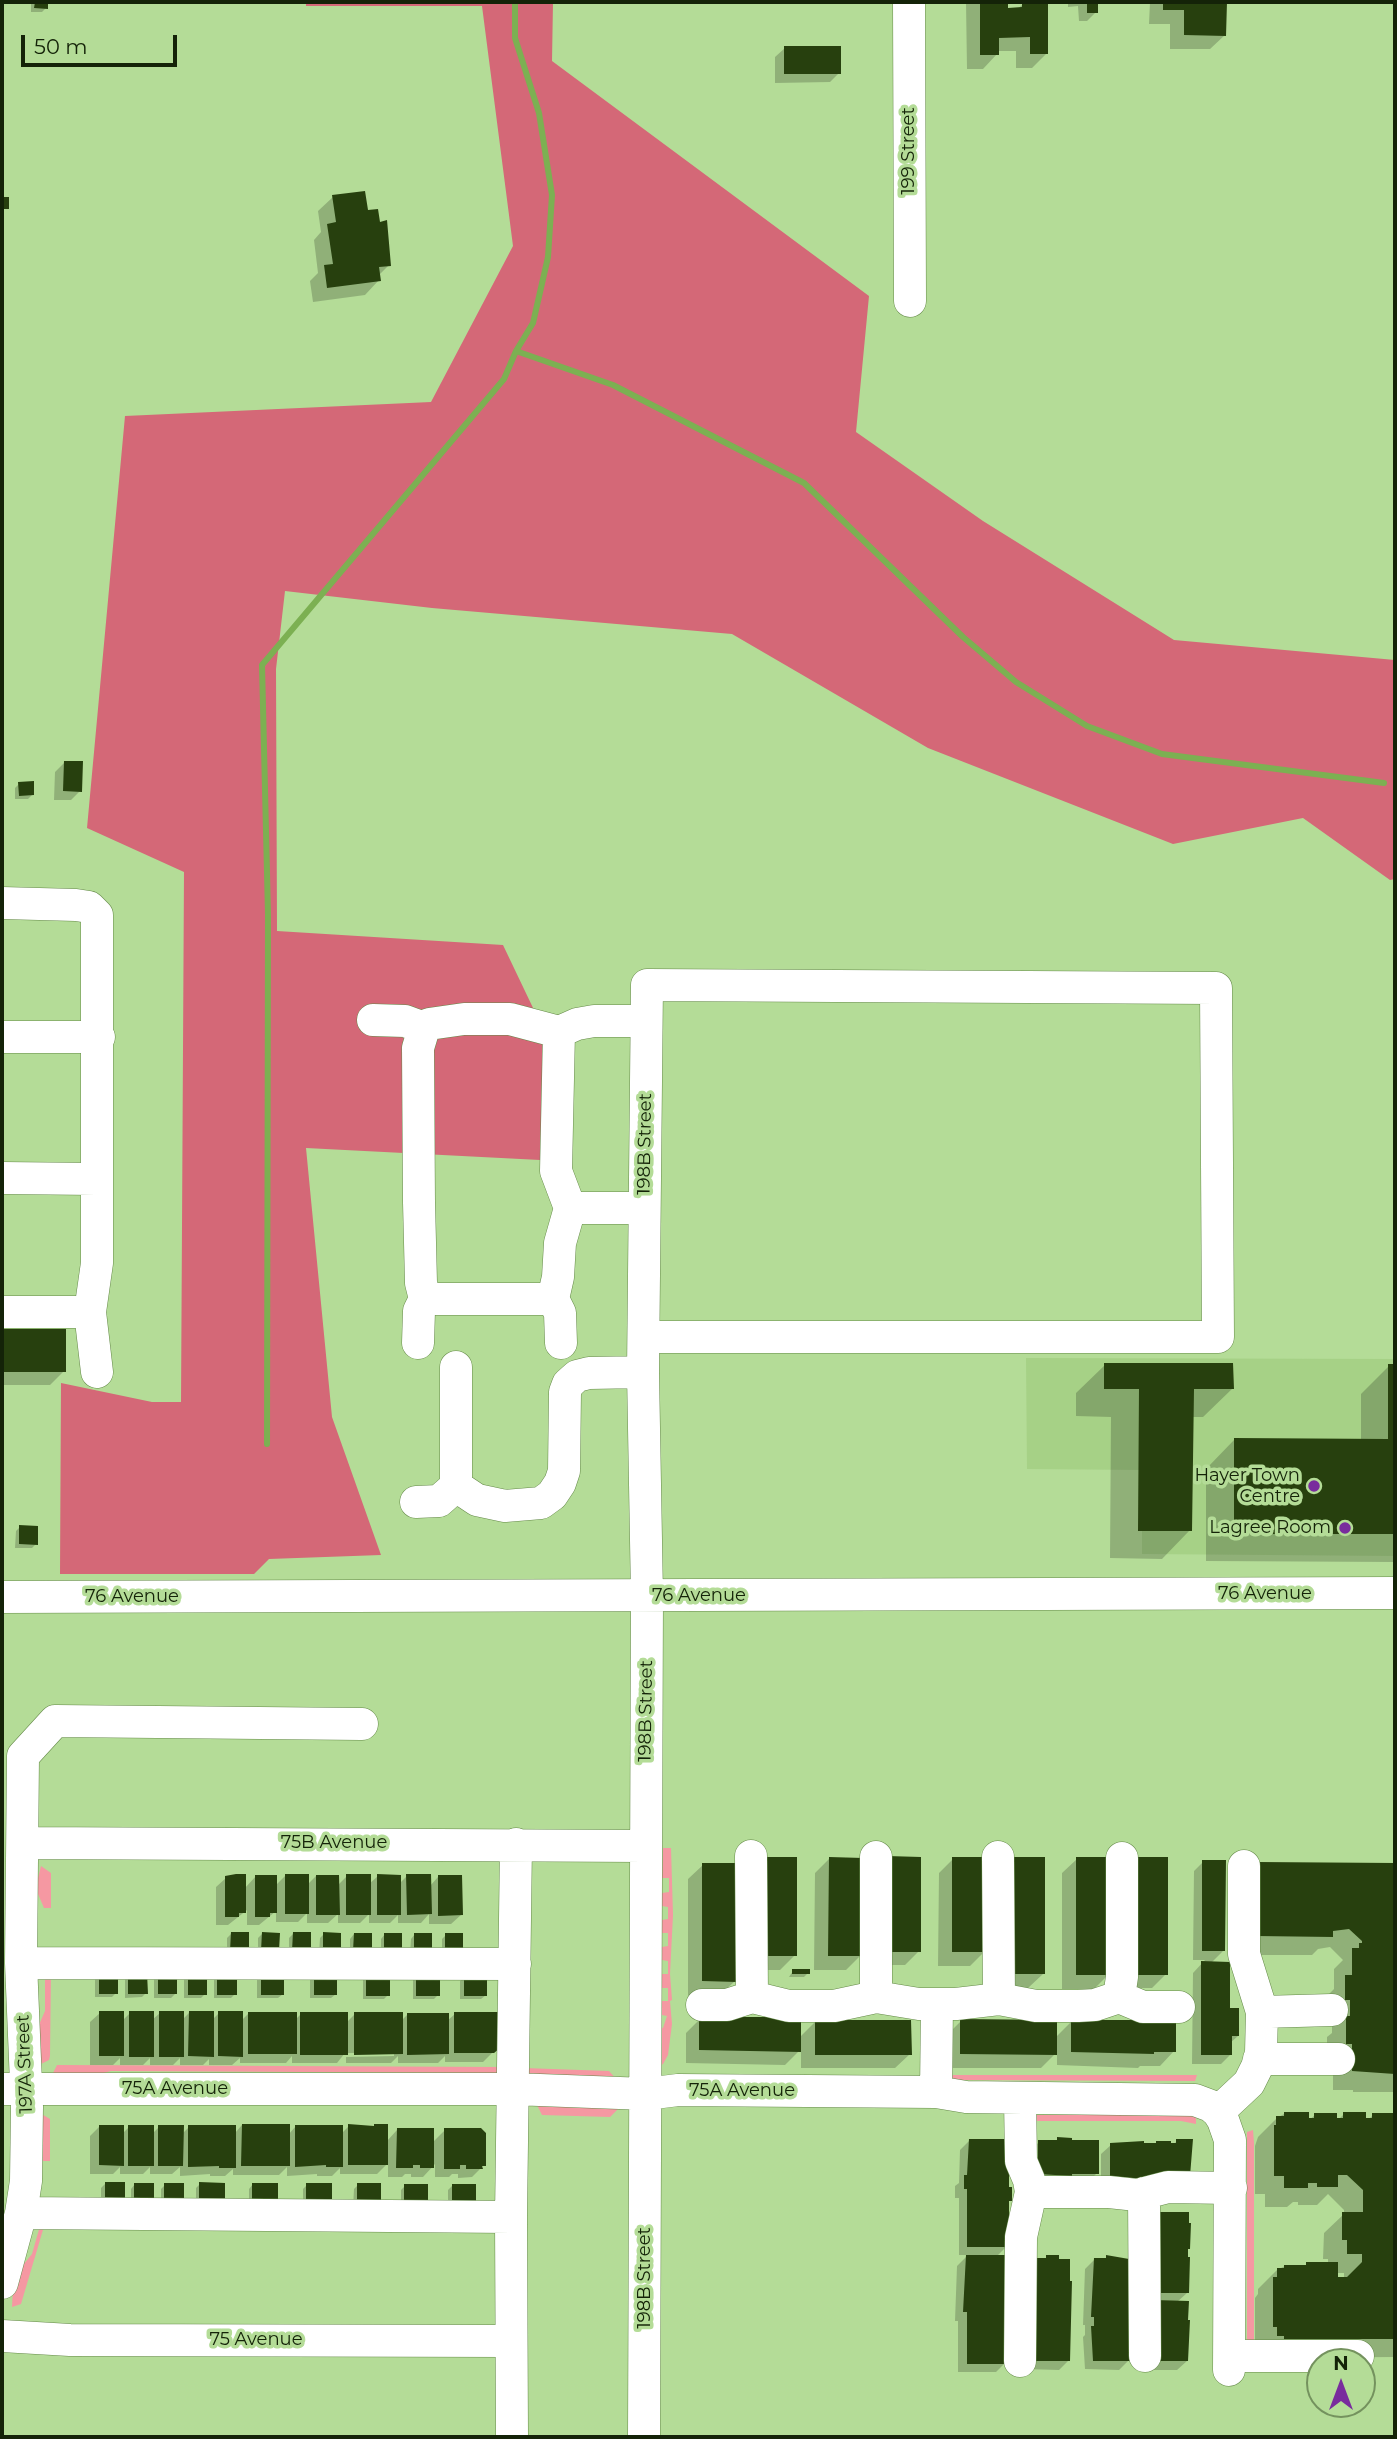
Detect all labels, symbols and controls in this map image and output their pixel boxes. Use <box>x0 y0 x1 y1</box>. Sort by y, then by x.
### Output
scale bar <box>24 21 180 65</box>
text: 50 m <box>34 34 88 59</box>
street label: 199 Street <box>898 107 920 195</box>
street label: 198B Street <box>633 1093 657 1195</box>
place label: Hayer Town Centre <box>1194 1465 1300 1508</box>
marker: Hayer Town Centre <box>1306 1478 1322 1494</box>
place label: Lagree Room <box>1209 1517 1331 1539</box>
marker: Lagree Room <box>1337 1520 1353 1536</box>
street label: 76 Avenue <box>1218 1583 1312 1605</box>
street label: 76 Avenue <box>652 1585 746 1607</box>
street label: 76 Avenue <box>85 1586 179 1608</box>
street label: 198B Street <box>634 1660 658 1762</box>
street label: 75B Avenue <box>281 1832 387 1854</box>
street label: 197A Street <box>12 2014 38 2114</box>
street label: 75A Avenue <box>122 2078 228 2100</box>
street label: 75A Avenue <box>689 2080 795 2102</box>
street label: 198B Street <box>634 2227 656 2329</box>
street label: 75 Avenue <box>209 2329 303 2351</box>
north arrow <box>1306 2348 1376 2418</box>
text: N <box>1333 2352 1349 2375</box>

